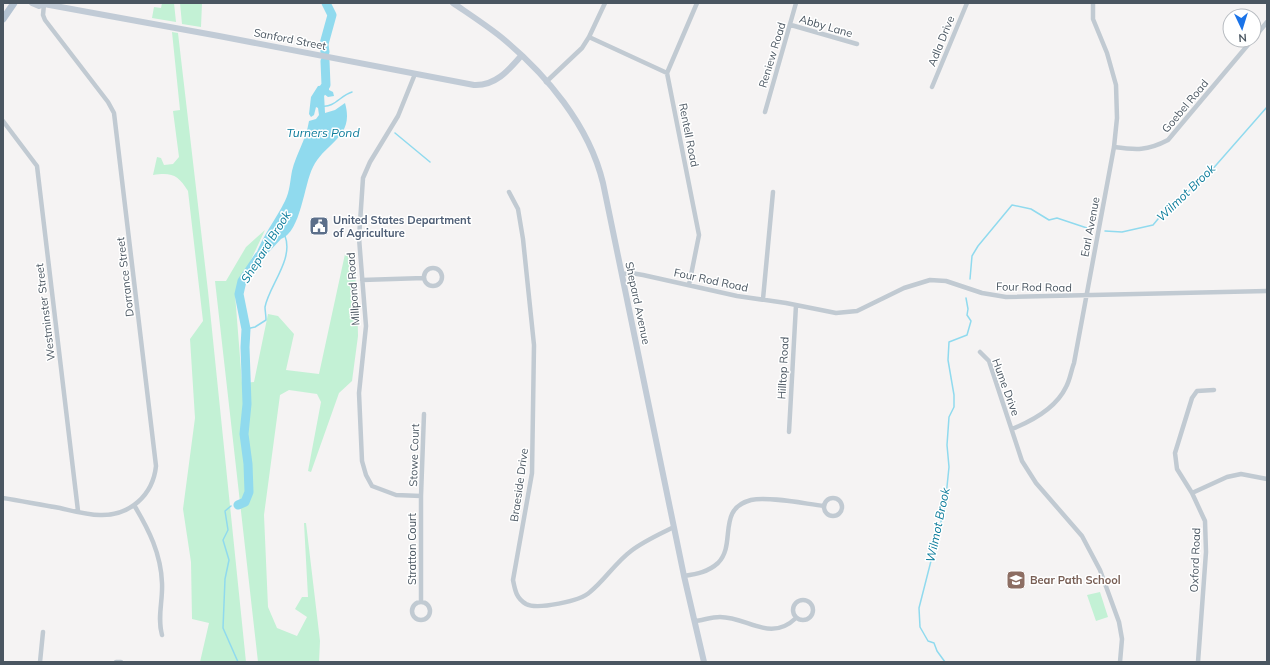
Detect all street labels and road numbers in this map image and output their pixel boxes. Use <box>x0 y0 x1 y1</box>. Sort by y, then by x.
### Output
street label: Abby Lane <box>798 12 854 40</box>
street label: Adla Drive <box>925 14 957 68</box>
street label: Reniew Road <box>755 21 789 89</box>
street label: Sanford Street <box>253 25 328 53</box>
street label: Goebel Road <box>1159 76 1211 136</box>
street label: Rentell Road <box>676 102 702 168</box>
street label: Earl Avenue <box>1077 196 1103 258</box>
street label: Dorrance Street <box>113 236 137 318</box>
street label: Millpond Road <box>343 252 363 326</box>
street label: Shepard Avenue <box>622 260 654 346</box>
street label: Westminster Street <box>32 262 58 361</box>
street label: Four Rod Road <box>673 265 749 295</box>
street label: Four Rod Road <box>996 279 1072 295</box>
street label: Hilltop Road <box>774 336 792 400</box>
street label: Hume Drive <box>989 356 1023 418</box>
street label: Stowe Court <box>406 423 422 487</box>
street label: Braeside Drive <box>507 447 531 523</box>
street label: Stratton Court <box>405 513 419 585</box>
street label: Oxford Road <box>1187 527 1203 593</box>

